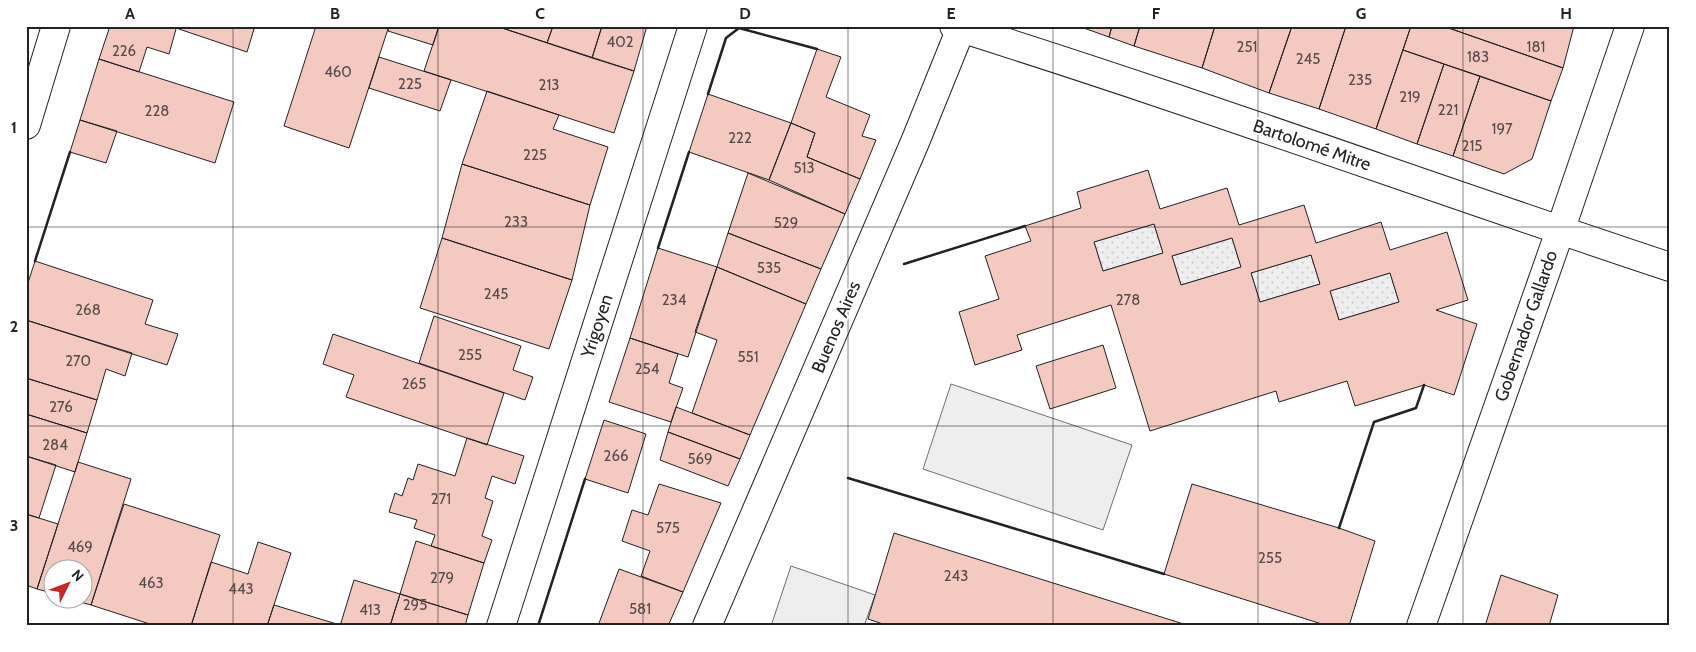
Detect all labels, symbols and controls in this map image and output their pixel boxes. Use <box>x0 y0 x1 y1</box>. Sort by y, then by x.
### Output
text: A <box>125 4 135 23</box>
text: B <box>330 4 340 23</box>
text: C <box>535 4 545 23</box>
text: D <box>739 4 751 23</box>
text: E <box>946 4 956 23</box>
text: F <box>1152 4 1161 23</box>
text: G <box>1356 4 1366 23</box>
text: H <box>1560 4 1572 23</box>
house number: 402 <box>607 33 634 51</box>
house number: 251 <box>1237 38 1257 56</box>
house number: 181 <box>1527 38 1545 56</box>
house number: 226 <box>112 42 136 60</box>
house number: 183 <box>1467 48 1489 66</box>
house number: 245 <box>1296 50 1320 68</box>
house number: 460 <box>324 63 352 81</box>
house number: 235 <box>1348 71 1372 89</box>
house number: 225 <box>398 75 422 93</box>
house number: 213 <box>539 76 559 94</box>
house number: 219 <box>1399 88 1421 106</box>
house number: 221 <box>1438 101 1458 119</box>
house number: 228 <box>145 102 169 120</box>
street label: Bartolomé Mitre <box>1250 115 1374 175</box>
text: 1 <box>11 118 17 137</box>
house number: 197 <box>1492 120 1513 138</box>
house number: 222 <box>728 129 752 147</box>
house number: 215 <box>1462 137 1482 155</box>
house number: 225 <box>523 146 547 164</box>
house number: 513 <box>793 159 815 177</box>
house number: 233 <box>504 213 528 231</box>
house number: 529 <box>774 214 798 232</box>
street label: Gobernador Gallardo <box>1490 247 1562 404</box>
house number: 535 <box>757 259 781 277</box>
street label: Buenos Aires <box>807 278 865 376</box>
house number: 245 <box>484 285 508 303</box>
house number: 234 <box>662 291 687 309</box>
house number: 278 <box>1116 291 1140 309</box>
street label: Yrigoyen <box>576 292 618 361</box>
house number: 268 <box>75 301 101 319</box>
text: 2 <box>10 317 18 336</box>
house number: 255 <box>458 346 482 364</box>
house number: 551 <box>737 348 759 366</box>
house number: 270 <box>65 352 91 370</box>
house number: 254 <box>635 360 660 378</box>
house number: 265 <box>402 375 426 393</box>
house number: 276 <box>49 398 73 416</box>
house number: 284 <box>42 436 68 454</box>
house number: 266 <box>604 447 628 465</box>
house number: 569 <box>687 450 713 468</box>
house number: 271 <box>431 490 451 508</box>
text: 3 <box>10 516 18 535</box>
house number: 575 <box>656 519 680 537</box>
house number: 469 <box>67 538 93 556</box>
house number: 255 <box>1258 549 1282 567</box>
north arrow <box>42 560 92 610</box>
text: N <box>68 566 88 585</box>
house number: 243 <box>944 567 968 585</box>
house number: 279 <box>430 569 454 587</box>
house number: 463 <box>138 574 164 592</box>
house number: 443 <box>228 580 254 598</box>
house number: 295 <box>403 596 427 614</box>
house number: 581 <box>629 600 651 618</box>
house number: 413 <box>359 601 381 619</box>

